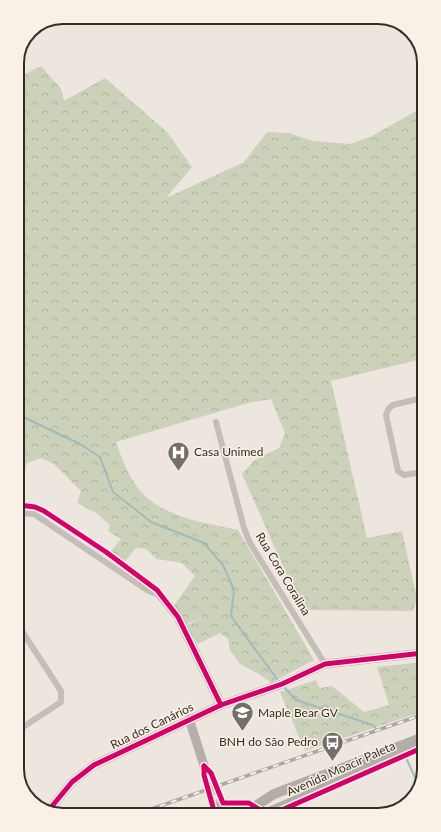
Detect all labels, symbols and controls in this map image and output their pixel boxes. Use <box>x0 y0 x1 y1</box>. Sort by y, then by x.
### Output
hospital icon: Casa Unimed <box>165 439 191 472</box>
place label: Casa Unimed <box>194 444 263 459</box>
street label: Rua Cora Coralina <box>253 529 314 618</box>
street label: Rua dos Canários <box>108 699 196 752</box>
school or university icon: Maple Bear GV <box>229 700 255 733</box>
place label: Maple Bear GV <box>258 705 339 720</box>
bus stop icon: BNH do São Pedro <box>320 729 346 762</box>
place label: BNH do São Pedro <box>219 734 318 749</box>
street label: Avenida Moacir Paleta <box>284 738 397 799</box>

